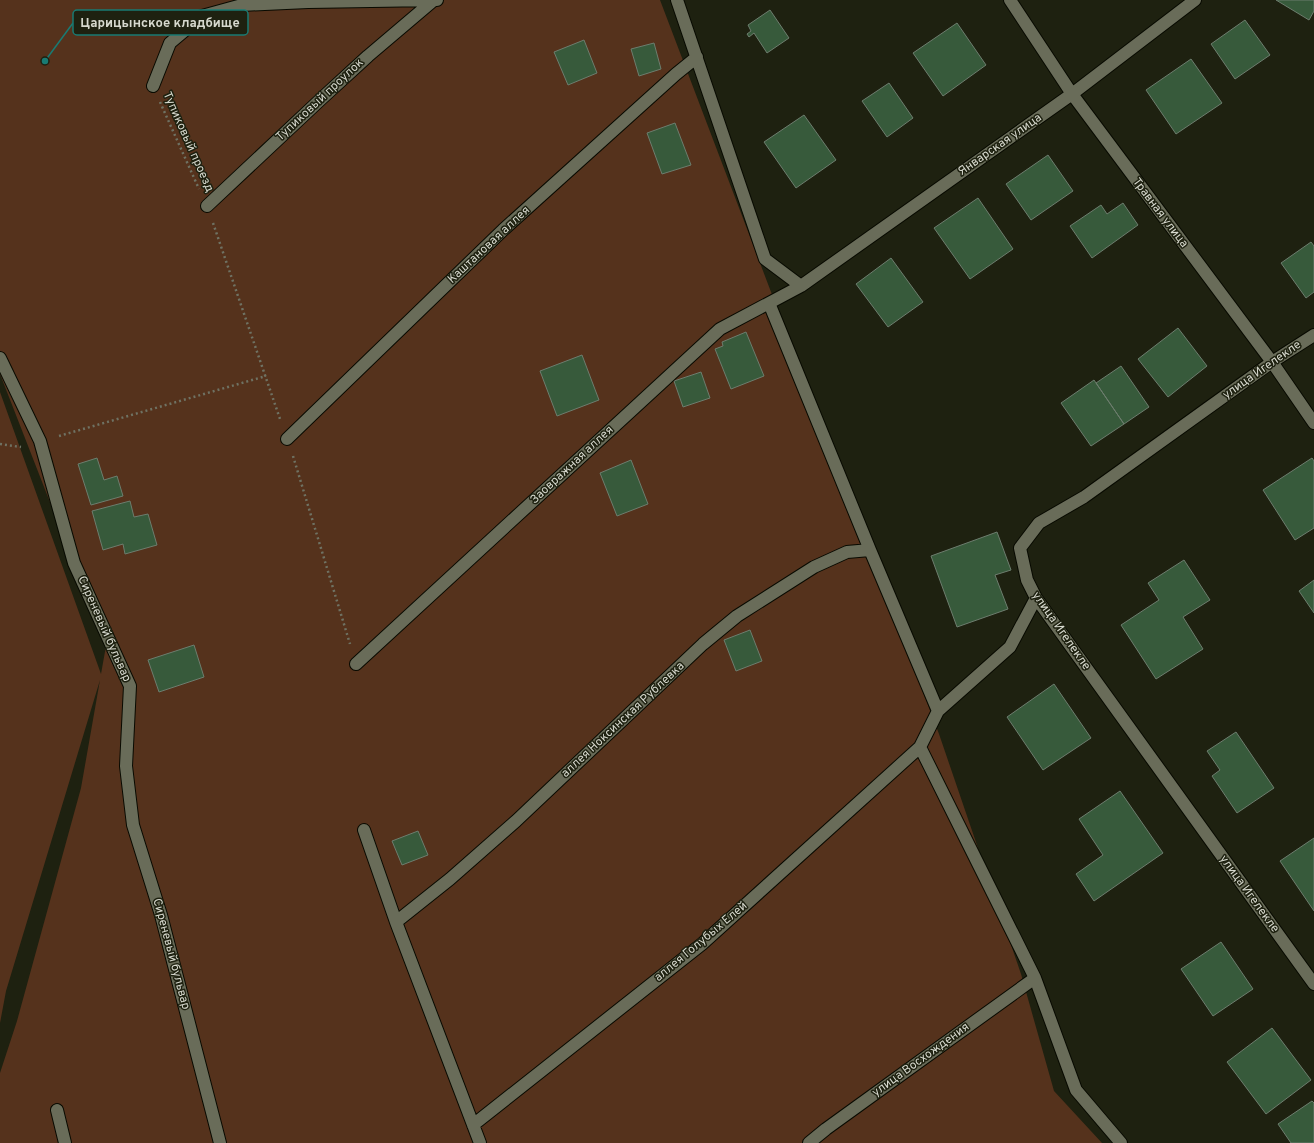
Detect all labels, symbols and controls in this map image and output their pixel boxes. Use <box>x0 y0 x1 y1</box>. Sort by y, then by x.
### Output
callout: Царицынское кладбище <box>73 10 248 35</box>
text: Царицынское кладбище <box>80 16 240 32</box>
street label: Тупиковый проулок <box>273 55 367 145</box>
street label: Тупиковый проезд <box>159 89 217 195</box>
street label: Январская улица <box>955 110 1045 180</box>
street label: Травная улица <box>1128 175 1192 251</box>
street label: Каштановая аллея <box>444 203 534 287</box>
street label: улица Игелекле <box>1220 337 1304 403</box>
street label: Заовражная аллея <box>527 422 617 508</box>
street label: Сиреневый бульвар <box>73 574 135 685</box>
street label: улица Игелекле <box>1028 589 1094 673</box>
street label: аллея Ноксинская Рублевка <box>558 659 688 781</box>
street label: улица Игелекле <box>1215 852 1283 936</box>
street label: Сиреневый бульвар <box>148 897 194 1012</box>
street label: аллея Голубых Елей <box>651 898 751 986</box>
street label: улица Восхождения <box>869 1019 973 1101</box>

